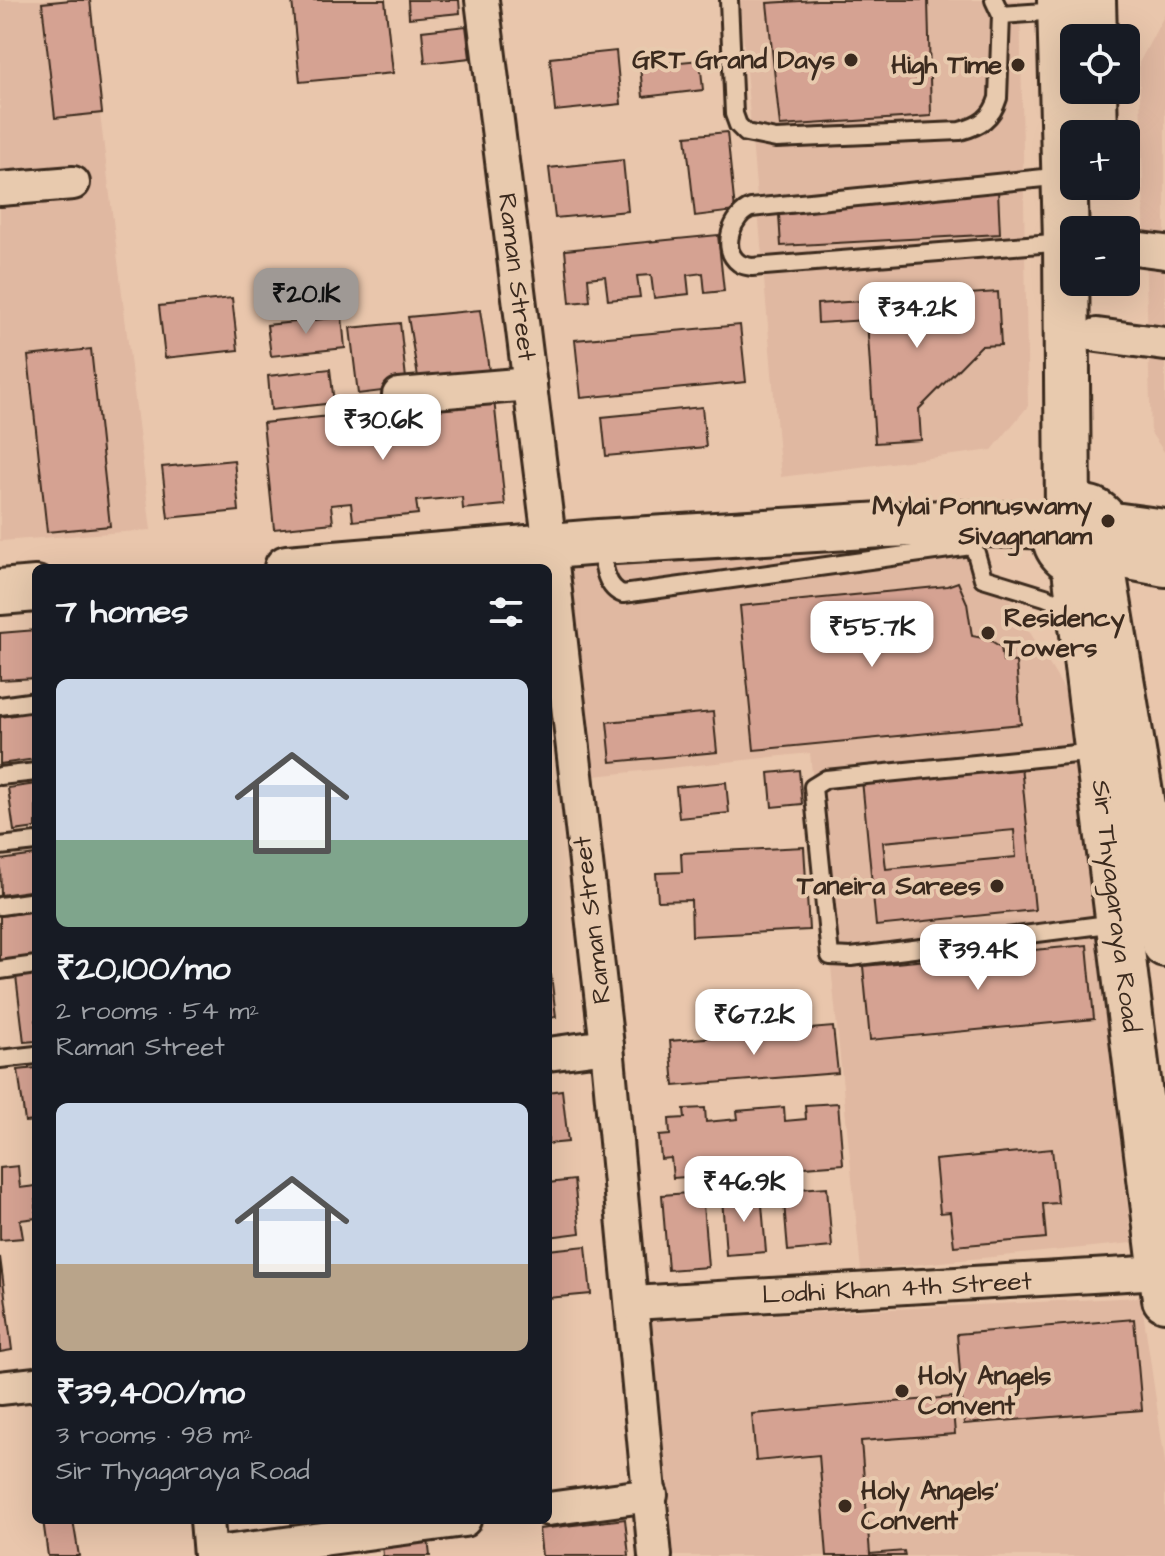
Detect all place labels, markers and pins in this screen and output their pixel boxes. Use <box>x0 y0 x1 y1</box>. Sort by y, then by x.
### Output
place label: GRT Grand Days <box>632 42 835 81</box>
place label: High Time <box>891 47 1002 86</box>
marker: GRT Grand Days <box>842 51 860 69</box>
marker: High Time <box>1009 56 1027 74</box>
pin: ₹20.1K <box>241 268 371 336</box>
pin: ₹34.2K <box>852 282 982 350</box>
pin: ₹30.6K <box>318 394 448 462</box>
place label: Mylai Ponnuswamy Sivagnanam <box>872 488 1093 557</box>
marker: Mylai Ponnuswamy Sivagnanam <box>1099 512 1117 530</box>
place label: Residency Towers <box>1003 600 1125 666</box>
pin: ₹55.7K <box>807 601 937 669</box>
marker: Residency Towers <box>979 624 997 642</box>
place label: Taneira Sarees <box>796 868 981 904</box>
marker: Taneira Sarees <box>988 877 1006 895</box>
pin: ₹39.4K <box>913 924 1043 992</box>
pin: ₹67.2K <box>689 989 819 1057</box>
pin: ₹46.9K <box>679 1156 809 1224</box>
place label: Holy Angels Convent <box>918 1358 1051 1424</box>
marker: Holy Angels Convent <box>893 1382 911 1400</box>
place label: Holy Angels' Convent <box>861 1473 999 1539</box>
marker: Holy Angels' Convent <box>836 1497 854 1515</box>

